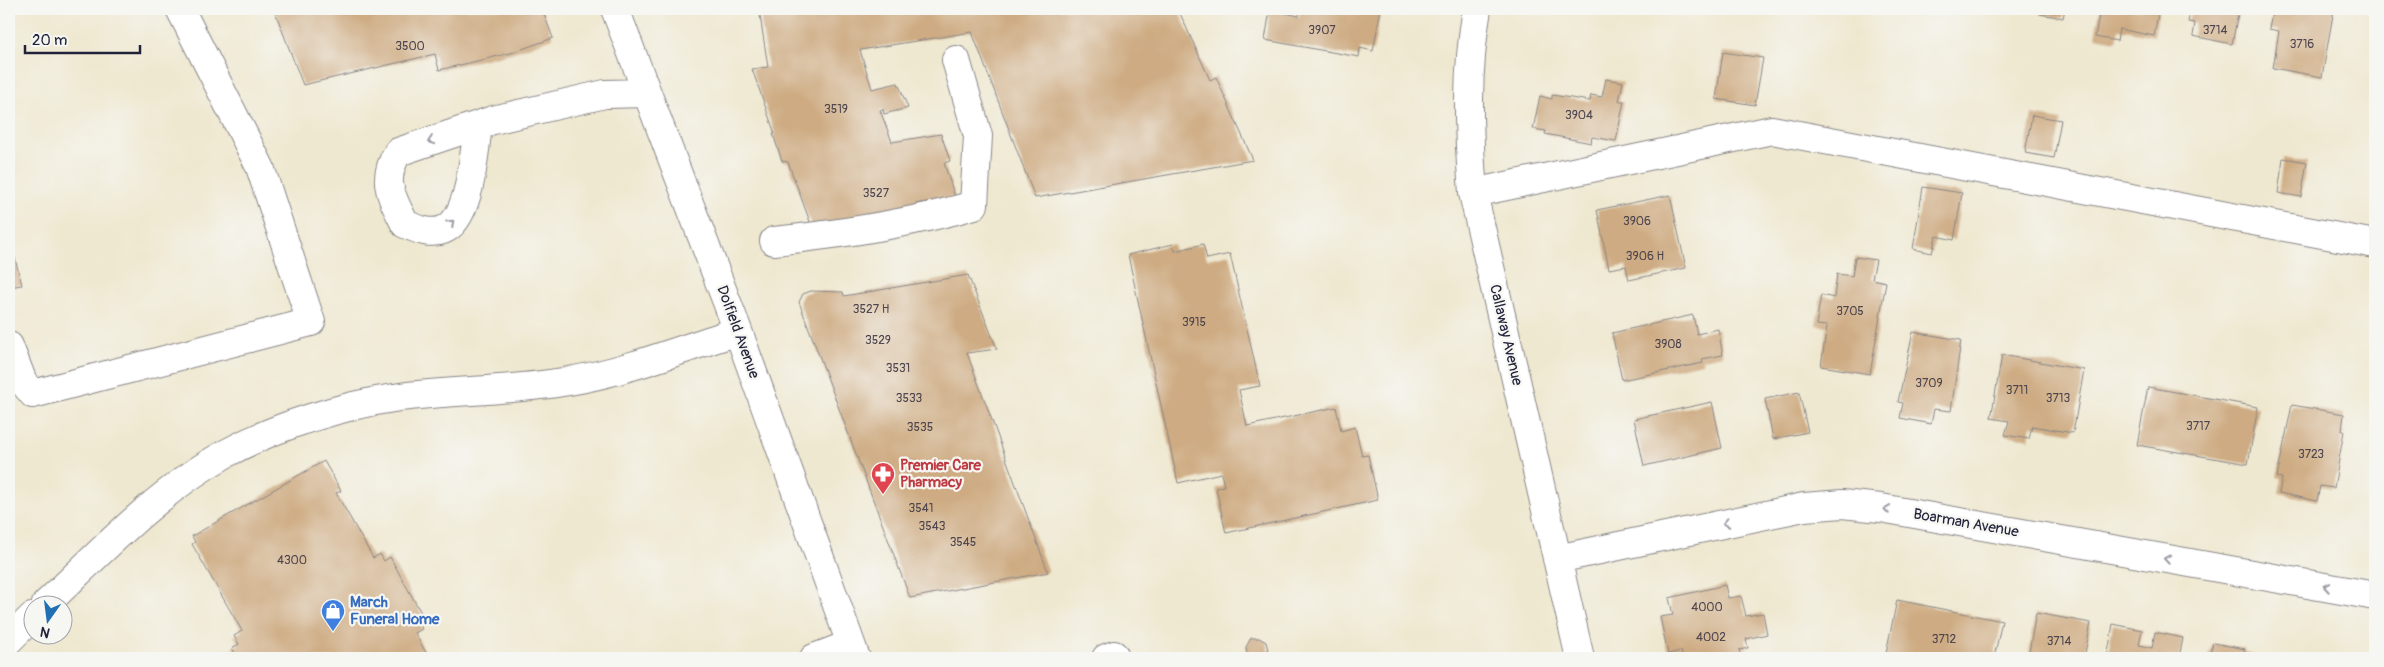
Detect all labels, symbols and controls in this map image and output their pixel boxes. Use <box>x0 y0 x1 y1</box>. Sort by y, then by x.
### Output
scale bar <box>25 22 140 54</box>
house number: 3907 <box>1308 23 1336 38</box>
house number: 3714 <box>2203 23 2227 38</box>
text: 20 m <box>32 31 67 50</box>
house number: 3716 <box>2290 37 2314 52</box>
house number: 3500 <box>395 39 425 54</box>
house number: 3519 <box>824 102 848 117</box>
house number: 3904 <box>1565 108 1593 123</box>
one-way arrow <box>428 135 436 145</box>
house number: 3527 <box>863 186 890 201</box>
house number: 3906 <box>1623 214 1651 229</box>
one-way arrow <box>445 220 454 229</box>
house number: 3906 H <box>1626 249 1665 264</box>
street label: Dolfield Avenue <box>712 283 764 382</box>
street label: Callaway Avenue <box>1485 283 1527 388</box>
house number: 3527 H <box>853 302 890 317</box>
house number: 3705 <box>1836 304 1864 319</box>
house number: 3915 <box>1182 315 1206 330</box>
house number: 3529 <box>865 333 891 348</box>
house number: 3908 <box>1654 337 1682 352</box>
house number: 3531 <box>886 361 910 376</box>
house number: 3709 <box>1915 376 1943 391</box>
house number: 3711 <box>2006 383 2028 398</box>
house number: 3533 <box>896 391 923 406</box>
house number: 3713 <box>2046 391 2071 406</box>
house number: 3717 <box>2186 419 2211 434</box>
house number: 3535 <box>907 420 933 435</box>
house number: 3723 <box>2298 447 2324 462</box>
place label: Premier Care Pharmacy <box>900 456 982 492</box>
pharmacy icon: Premier Care Pharmacy <box>870 461 896 495</box>
house number: 3541 <box>909 501 933 516</box>
street label: Boarman Avenue <box>1912 504 2021 542</box>
one-way arrow <box>1882 505 1891 515</box>
one-way arrow <box>1722 518 1731 528</box>
house number: 3543 <box>919 519 946 534</box>
house number: 3545 <box>950 535 976 550</box>
house number: 4300 <box>277 553 307 568</box>
one-way arrow <box>2163 554 2172 564</box>
one-way arrow <box>2323 583 2332 593</box>
place label: March Funeral Home <box>350 593 440 629</box>
north arrow <box>22 594 72 644</box>
shop icon: March Funeral Home <box>320 598 346 632</box>
house number: 4000 <box>1691 600 1723 615</box>
text: N <box>38 623 52 642</box>
house number: 4002 <box>1696 630 1726 645</box>
house number: 3712 <box>1932 632 1957 647</box>
house number: 3714 <box>2047 634 2071 649</box>

